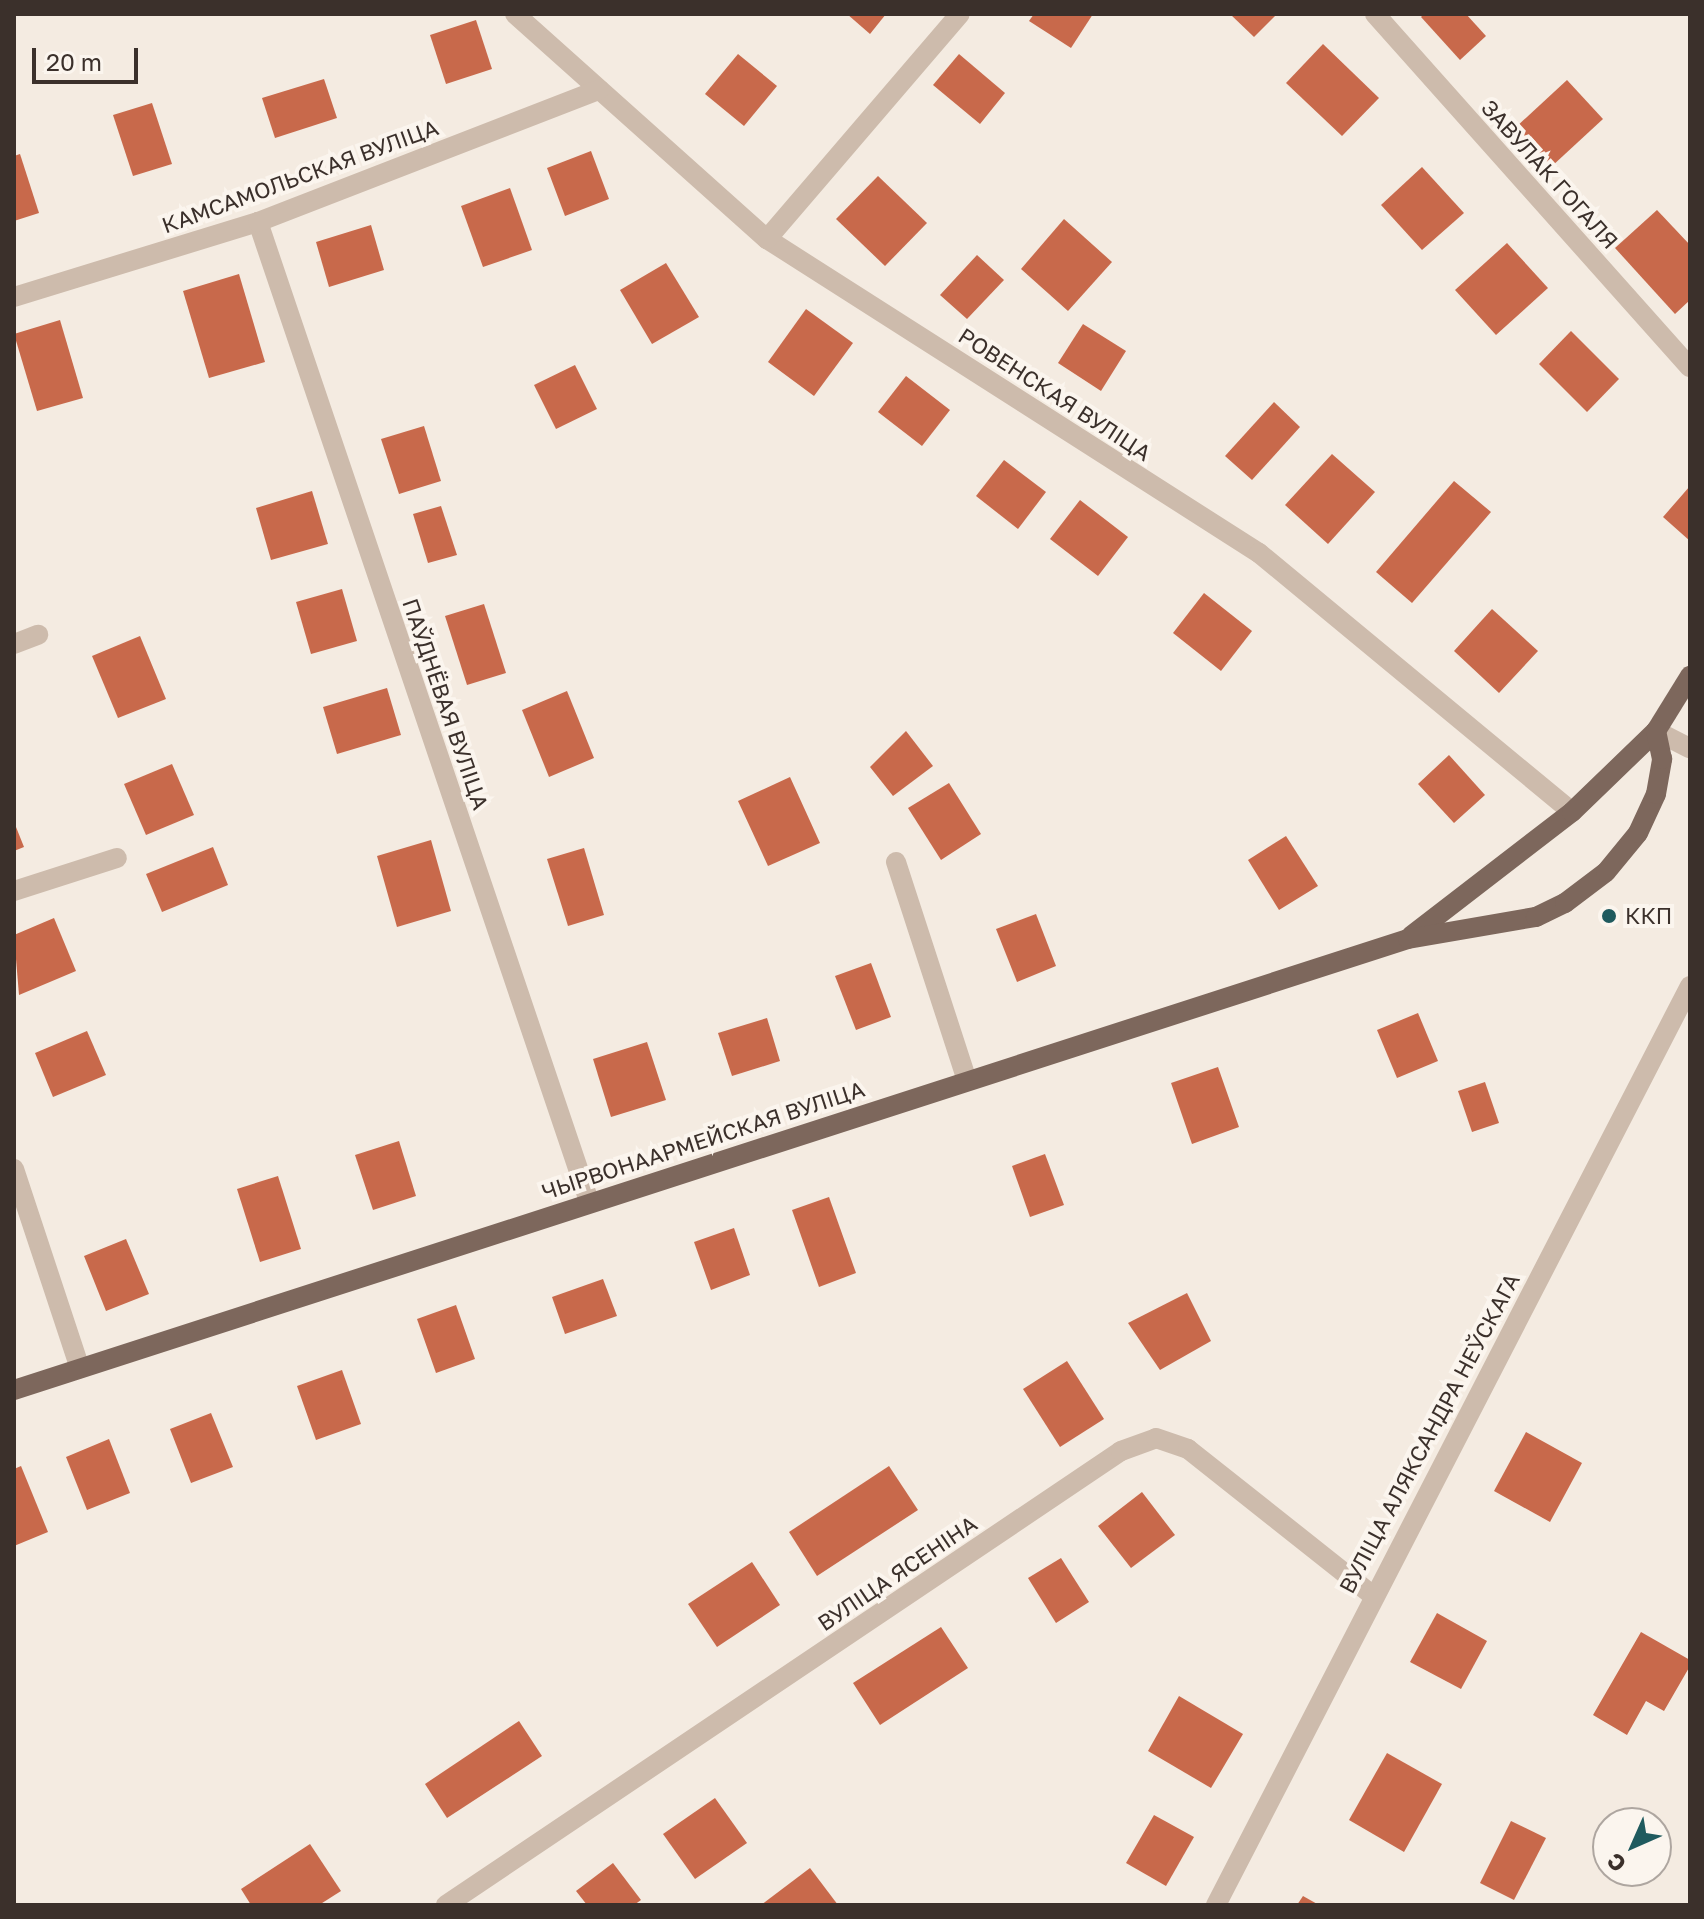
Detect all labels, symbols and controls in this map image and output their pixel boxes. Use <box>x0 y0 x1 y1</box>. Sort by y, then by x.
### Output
scale bar <box>36 32 142 82</box>
text: 20 m <box>46 47 102 76</box>
street label: ЗАВУЛАК ГОГАЛЯ <box>1476 94 1624 254</box>
street label: КАМСАМОЛЬСКАЯ ВУЛІЦА <box>158 114 442 238</box>
street label: РОВЕНСКАЯ ВУЛІЦА <box>954 322 1156 466</box>
street label: ПАЎДНЁВАЯ ВУЛІЦА <box>397 595 495 813</box>
place label: ККП <box>1625 903 1672 929</box>
marker: ККП <box>1600 907 1618 925</box>
street label: ЧЫРВОНААРМЕЙСКАЯ ВУЛІЦА <box>538 1075 868 1205</box>
street label: ВУЛІЦА АЛЯКСАНДРА НЕЎСКАГА <box>1333 1269 1525 1597</box>
street label: ВУЛІЦА ЯСЕНІНА <box>812 1510 982 1636</box>
north arrow <box>1592 1807 1672 1887</box>
text: С <box>1601 1848 1631 1878</box>

